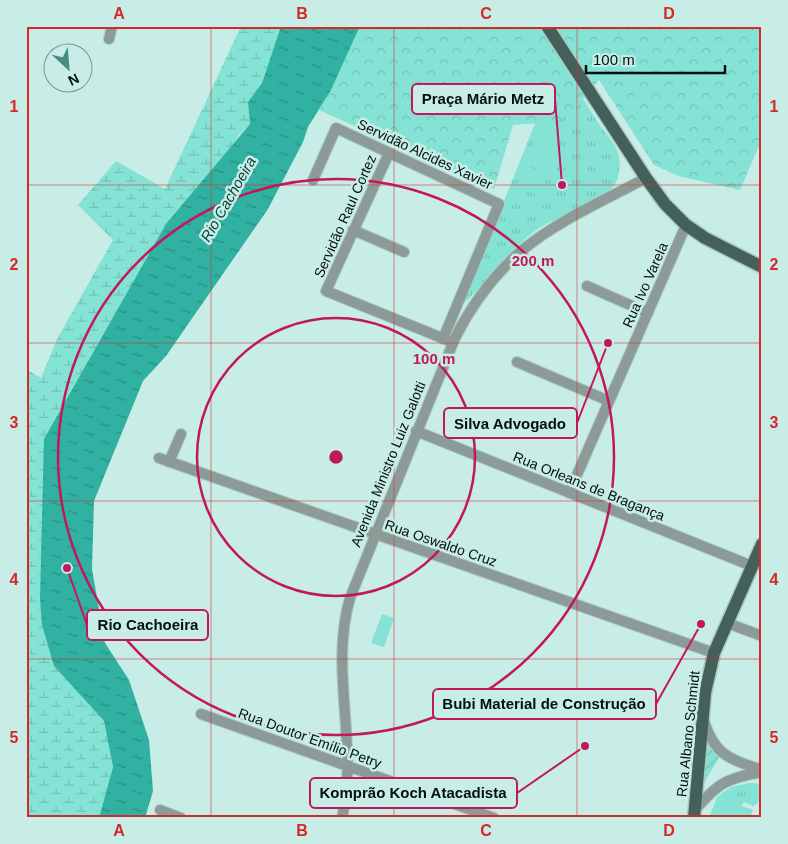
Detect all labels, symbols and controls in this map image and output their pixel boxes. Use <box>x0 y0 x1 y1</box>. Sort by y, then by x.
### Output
text: A <box>113 5 125 22</box>
text: B <box>296 5 308 22</box>
text: C <box>480 5 492 22</box>
text: D <box>663 5 675 22</box>
north arrow <box>42 42 92 92</box>
scale bar <box>586 42 724 74</box>
text: 100 m <box>593 51 635 68</box>
text: N <box>66 70 82 89</box>
callout: Praça Mário Metz <box>412 84 555 114</box>
text: Praça Mário Metz <box>422 90 544 107</box>
text: 1 <box>10 98 19 115</box>
text: 1 <box>770 98 779 115</box>
street label: Servidão Alcides Xavier <box>355 116 495 192</box>
street label: Servidão Raul Cortez <box>311 152 379 280</box>
water label: Rio Cachoeira <box>197 154 259 244</box>
street label: Rua Ivo Varela <box>619 240 671 330</box>
text: 200 m <box>512 252 554 269</box>
text: 2 <box>10 256 19 273</box>
text: 2 <box>770 256 779 273</box>
text: 100 m <box>413 350 455 367</box>
street label: Avenida Ministro Luiz Galotti <box>347 379 429 549</box>
callout: Silva Advogado <box>444 408 577 438</box>
text: 3 <box>10 414 19 431</box>
text: 3 <box>770 414 779 431</box>
text: Silva Advogado <box>454 415 566 432</box>
centre of rings <box>327 448 345 466</box>
street label: Rua Orleans de Bragança <box>511 448 667 524</box>
street label: Rua Oswaldo Cruz <box>383 516 499 570</box>
text: 4 <box>10 571 19 588</box>
text: 4 <box>770 571 779 588</box>
callout: Rio Cachoeira <box>87 610 208 640</box>
text: Rio Cachoeira <box>98 616 199 633</box>
street label: Rua Albano Schmidt <box>673 670 703 798</box>
callout: Bubi Material de Construção <box>433 689 656 719</box>
text: Bubi Material de Construção <box>442 695 646 712</box>
street label: Rua Doutor Emílio Petry <box>236 705 384 771</box>
text: 5 <box>10 729 19 746</box>
text: 5 <box>770 729 779 746</box>
callout: Komprão Koch Atacadista <box>310 778 517 808</box>
text: Komprão Koch Atacadista <box>320 784 507 801</box>
text: A <box>113 822 125 839</box>
text: B <box>296 822 308 839</box>
text: C <box>480 822 492 839</box>
text: D <box>663 822 675 839</box>

